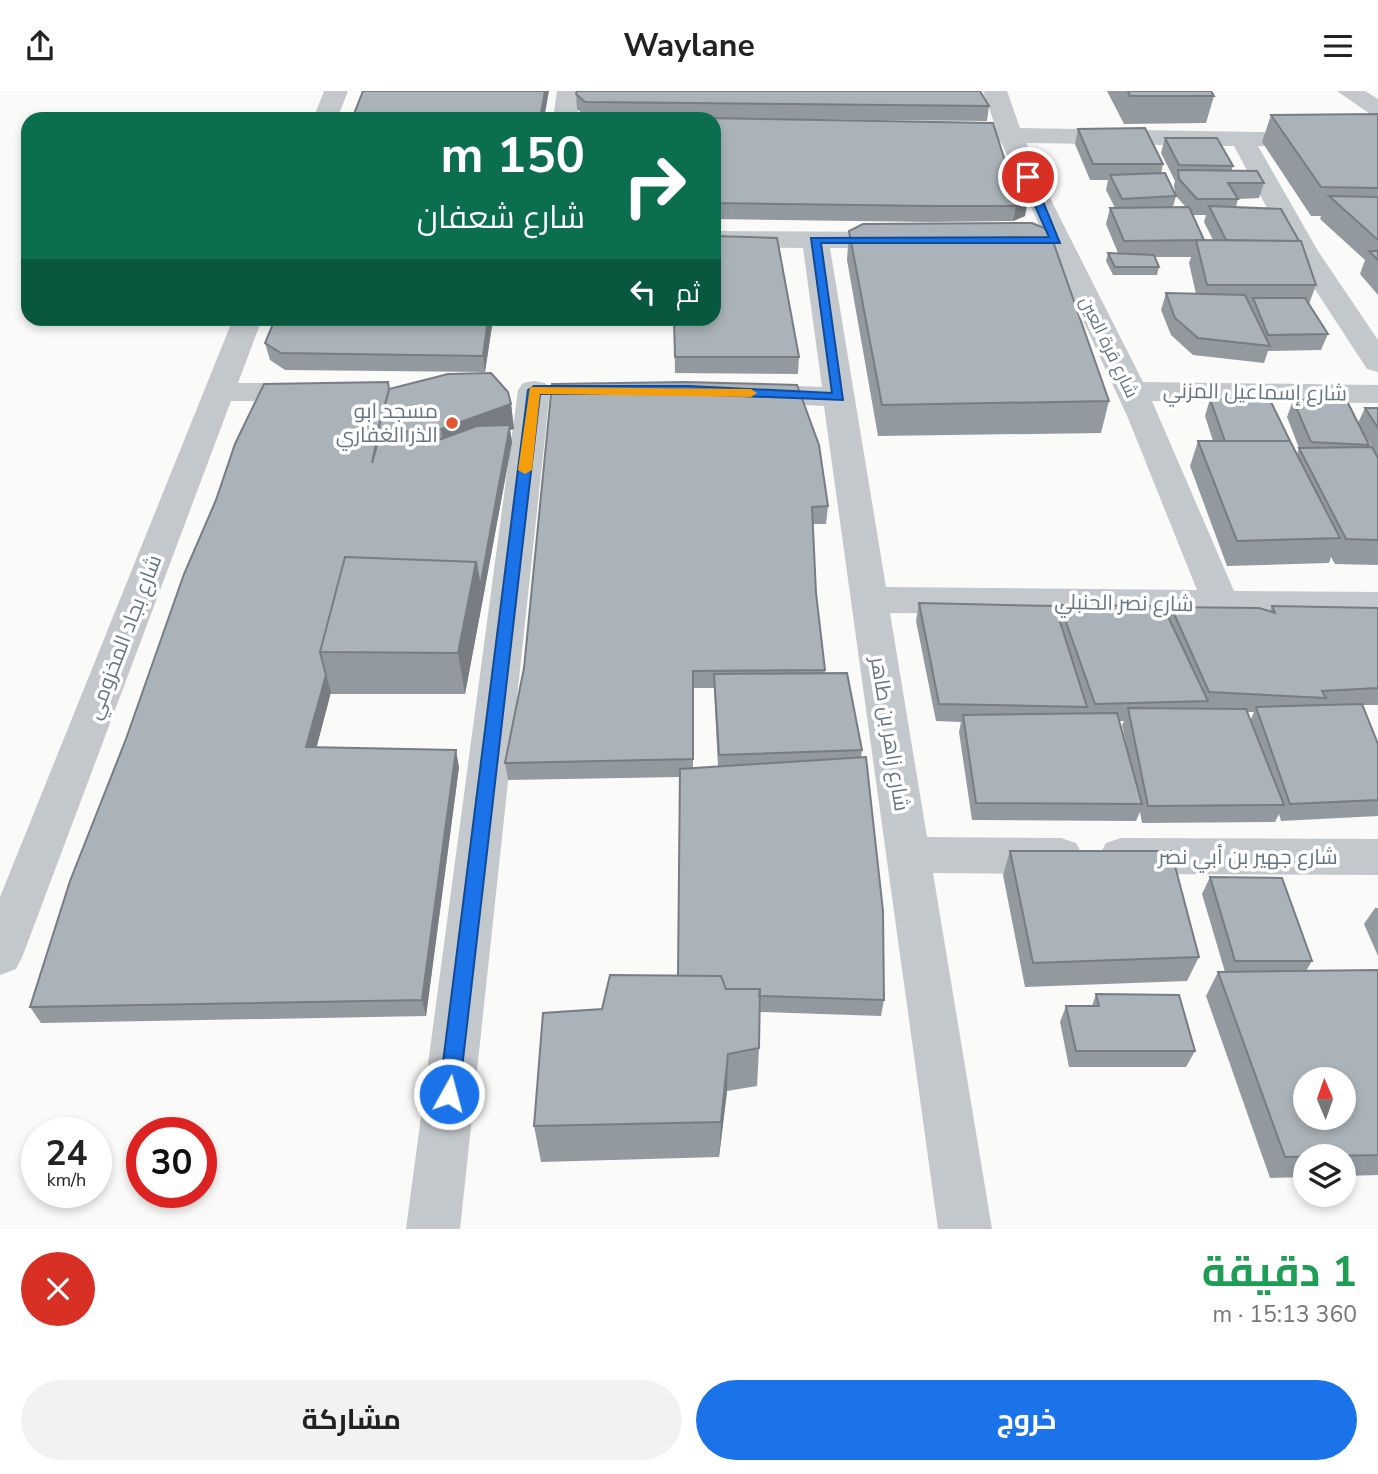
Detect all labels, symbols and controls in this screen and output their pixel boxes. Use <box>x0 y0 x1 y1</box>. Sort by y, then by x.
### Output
text: Waylane <box>623 24 755 67</box>
icon: share <box>21 27 59 65</box>
icon: menu <box>1319 27 1357 65</box>
text: 150 m <box>441 122 585 189</box>
icon: right <box>609 140 700 231</box>
pin <box>998 147 1058 207</box>
icon: arrive <box>1009 158 1047 196</box>
text: شارع شعفان <box>417 196 585 239</box>
icon: left <box>624 273 662 311</box>
text: ثم <box>676 276 700 311</box>
street label: شارع قرة العين <box>1074 292 1144 402</box>
street label: شارع إسماعيل المزني <box>1163 376 1347 410</box>
place label: مسجد ابو الذر الغفاري <box>336 397 438 451</box>
marker: مسجد ابو الذر الغفاري <box>444 415 460 431</box>
street label: شارع بجاد المخزومي <box>80 551 170 724</box>
street label: شارع نصر الحنبلي <box>1054 588 1194 620</box>
street label: شارع زاهر بن طاهر <box>864 654 916 813</box>
street label: شارع جهير بن أبي نصر <box>1157 843 1338 873</box>
position arrow <box>412 1057 486 1131</box>
north arrow <box>1293 1067 1356 1131</box>
map controls <box>1293 1067 1356 1207</box>
speed limit sign: 30 <box>126 1117 217 1208</box>
text: 24 <box>45 1130 88 1177</box>
button: layers <box>1293 1144 1356 1207</box>
text: km/h <box>47 1168 86 1192</box>
text: 1 دقيقة <box>1202 1244 1357 1301</box>
button: close <box>21 1252 95 1326</box>
text: 360 m · 15:13 <box>1212 1299 1357 1330</box>
button: مشاركة <box>21 1380 682 1460</box>
button: خروج <box>696 1380 1357 1460</box>

